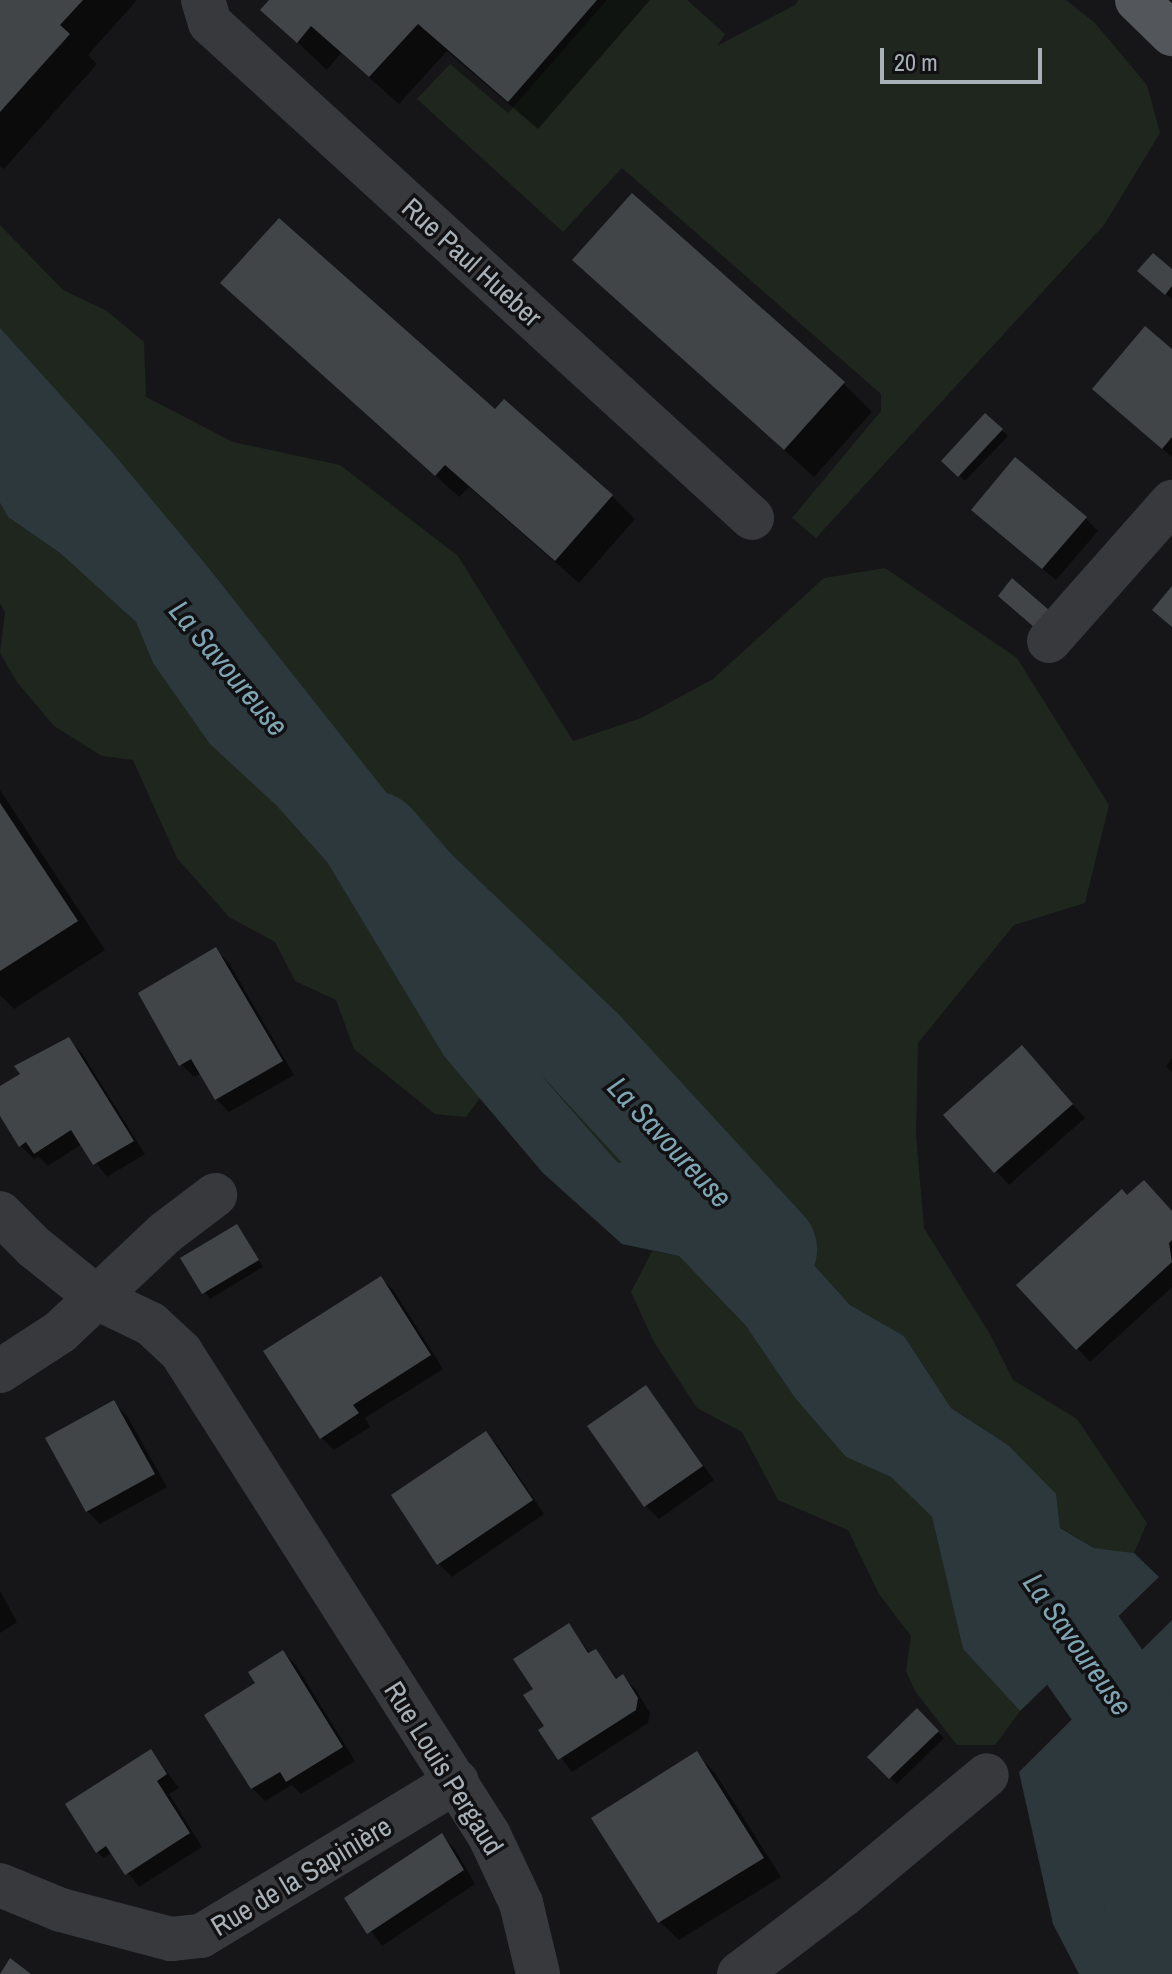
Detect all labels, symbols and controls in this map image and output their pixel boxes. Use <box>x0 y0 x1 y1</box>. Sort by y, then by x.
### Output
scale bar <box>884 32 1046 82</box>
text: 20 m <box>894 46 938 78</box>
street label: Rue Paul Hueber <box>395 191 549 333</box>
water label: La Savoureuse <box>162 593 296 743</box>
water label: La Savoureuse <box>600 1069 740 1215</box>
water label: La Savoureuse <box>1016 1566 1140 1722</box>
street label: Rue Louis Pergaud <box>377 1675 511 1861</box>
street label: Rue de la Sapinière <box>205 1809 397 1943</box>

